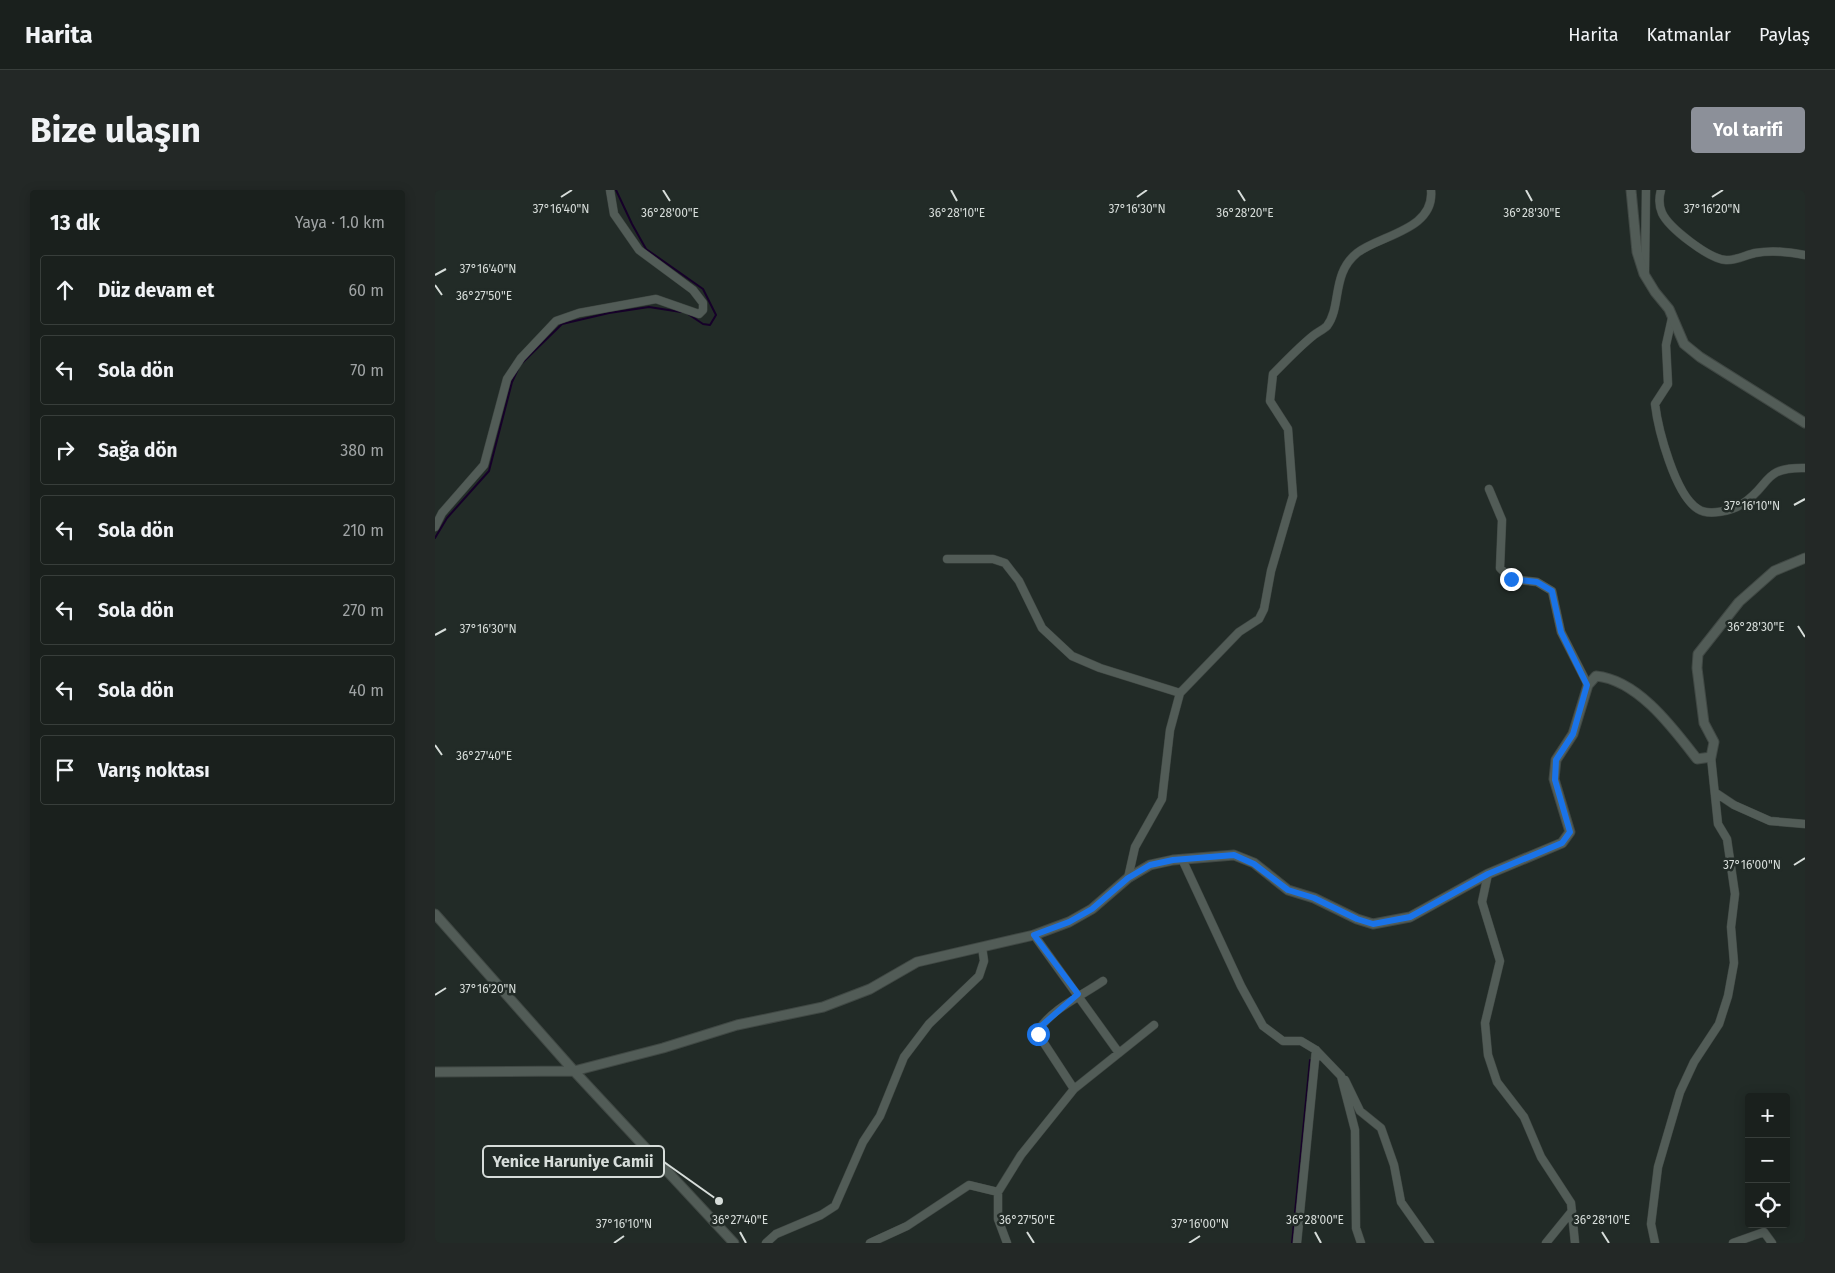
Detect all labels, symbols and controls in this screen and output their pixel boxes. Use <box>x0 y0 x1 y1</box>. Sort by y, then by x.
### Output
text: Harita <box>25 21 93 49</box>
text: Harita <box>1568 24 1618 46</box>
text: Katmanlar <box>1646 24 1731 46</box>
text: Paylaş <box>1759 24 1810 46</box>
button: Yol tarifi <box>1691 107 1805 153</box>
text: Bize ulaşın <box>30 109 201 151</box>
text: 37°16'40"N <box>532 202 590 216</box>
text: 37°16'30"N <box>1108 202 1166 216</box>
text: 37°16'20"N <box>1683 202 1741 216</box>
text: 36°28'00"E <box>641 206 699 220</box>
text: 36°28'10"E <box>929 206 985 220</box>
text: 36°28'20"E <box>1216 206 1274 220</box>
text: 36°28'30"E <box>1503 206 1561 220</box>
text: 13 dk <box>50 210 100 236</box>
text: Yaya · 1.0 km <box>295 213 385 232</box>
text: 37°16'40"N <box>459 262 517 276</box>
icon: ahead <box>51 276 79 304</box>
text: Düz devam et <box>98 279 214 302</box>
text: 60 m <box>349 281 384 300</box>
text: 36°27'50"E <box>456 289 512 303</box>
icon: left <box>51 356 79 384</box>
text: Sola dön <box>98 359 174 382</box>
text: 70 m <box>350 361 384 380</box>
icon: right <box>51 436 79 464</box>
text: Sağa dön <box>98 439 178 462</box>
text: 380 m <box>340 441 384 460</box>
text: 37°16'10"N <box>1724 499 1780 513</box>
icon: left <box>51 516 79 544</box>
text: Sola dön <box>98 519 174 542</box>
text: 210 m <box>343 521 384 540</box>
route end <box>1500 568 1523 591</box>
icon: left <box>51 596 79 624</box>
text: Sola dön <box>98 599 174 622</box>
text: 270 m <box>342 601 384 620</box>
text: 36°28'30"E <box>1727 620 1785 634</box>
text: 37°16'30"N <box>459 622 517 636</box>
icon: left <box>51 676 79 704</box>
text: Sola dön <box>98 679 174 702</box>
text: 40 m <box>349 681 384 700</box>
text: 36°27'40"E <box>456 749 512 763</box>
icon: arrive <box>51 756 79 784</box>
text: Varış noktası <box>98 759 210 782</box>
text: 37°16'00"N <box>1723 858 1781 872</box>
text: 37°16'20"N <box>459 982 517 996</box>
route start <box>1027 1023 1050 1046</box>
map controls <box>1745 1093 1790 1228</box>
button: + <box>1745 1093 1790 1138</box>
button: − <box>1745 1138 1790 1183</box>
callout: Yenice Haruniye Camii <box>483 1146 664 1177</box>
text: Yenice Haruniye Camii <box>492 1152 653 1171</box>
button: locate <box>1745 1183 1790 1228</box>
text: 36°27'40"E <box>712 1213 768 1227</box>
text: 36°27'50"E <box>999 1213 1055 1227</box>
text: 36°28'00"E <box>1286 1213 1344 1227</box>
text: 36°28'10"E <box>1574 1213 1630 1227</box>
text: 37°16'10"N <box>596 1217 652 1231</box>
text: 37°16'00"N <box>1171 1217 1229 1231</box>

